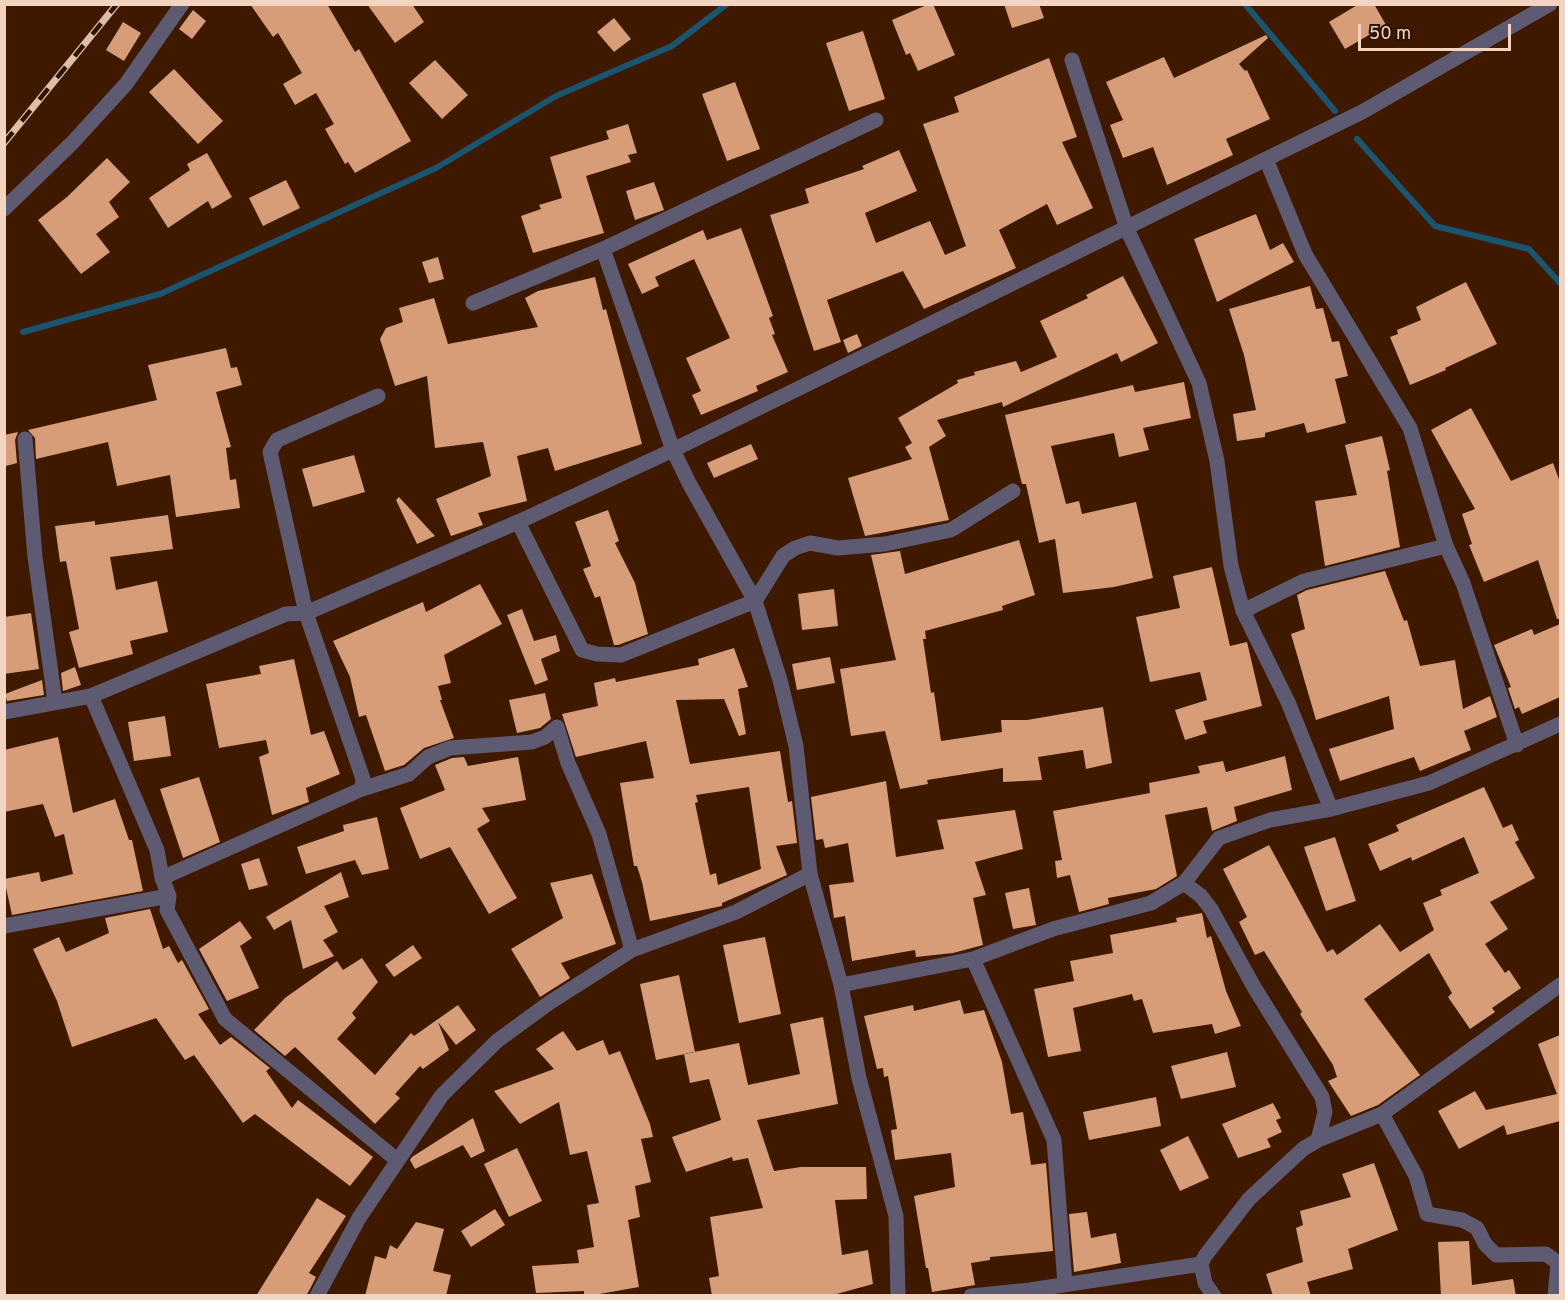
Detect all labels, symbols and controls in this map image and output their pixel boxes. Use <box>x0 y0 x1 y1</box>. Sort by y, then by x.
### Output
scale bar <box>1361 12 1514 50</box>
text: 50 m <box>1369 23 1411 46</box>

